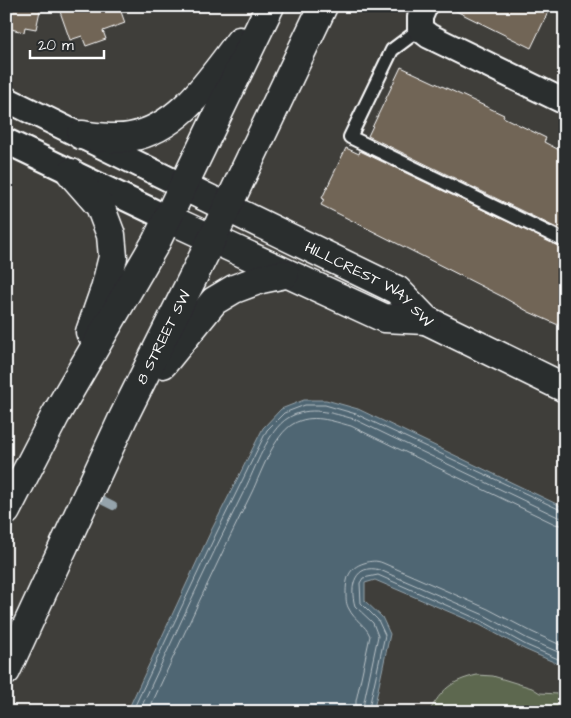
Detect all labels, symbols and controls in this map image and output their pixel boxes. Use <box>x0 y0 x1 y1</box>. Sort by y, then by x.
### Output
scale bar <box>30 28 104 60</box>
text: 20 m <box>38 35 74 56</box>
street label: HILLCREST WAY SW <box>301 236 438 331</box>
street label: 8 STREET SW <box>131 287 195 388</box>

